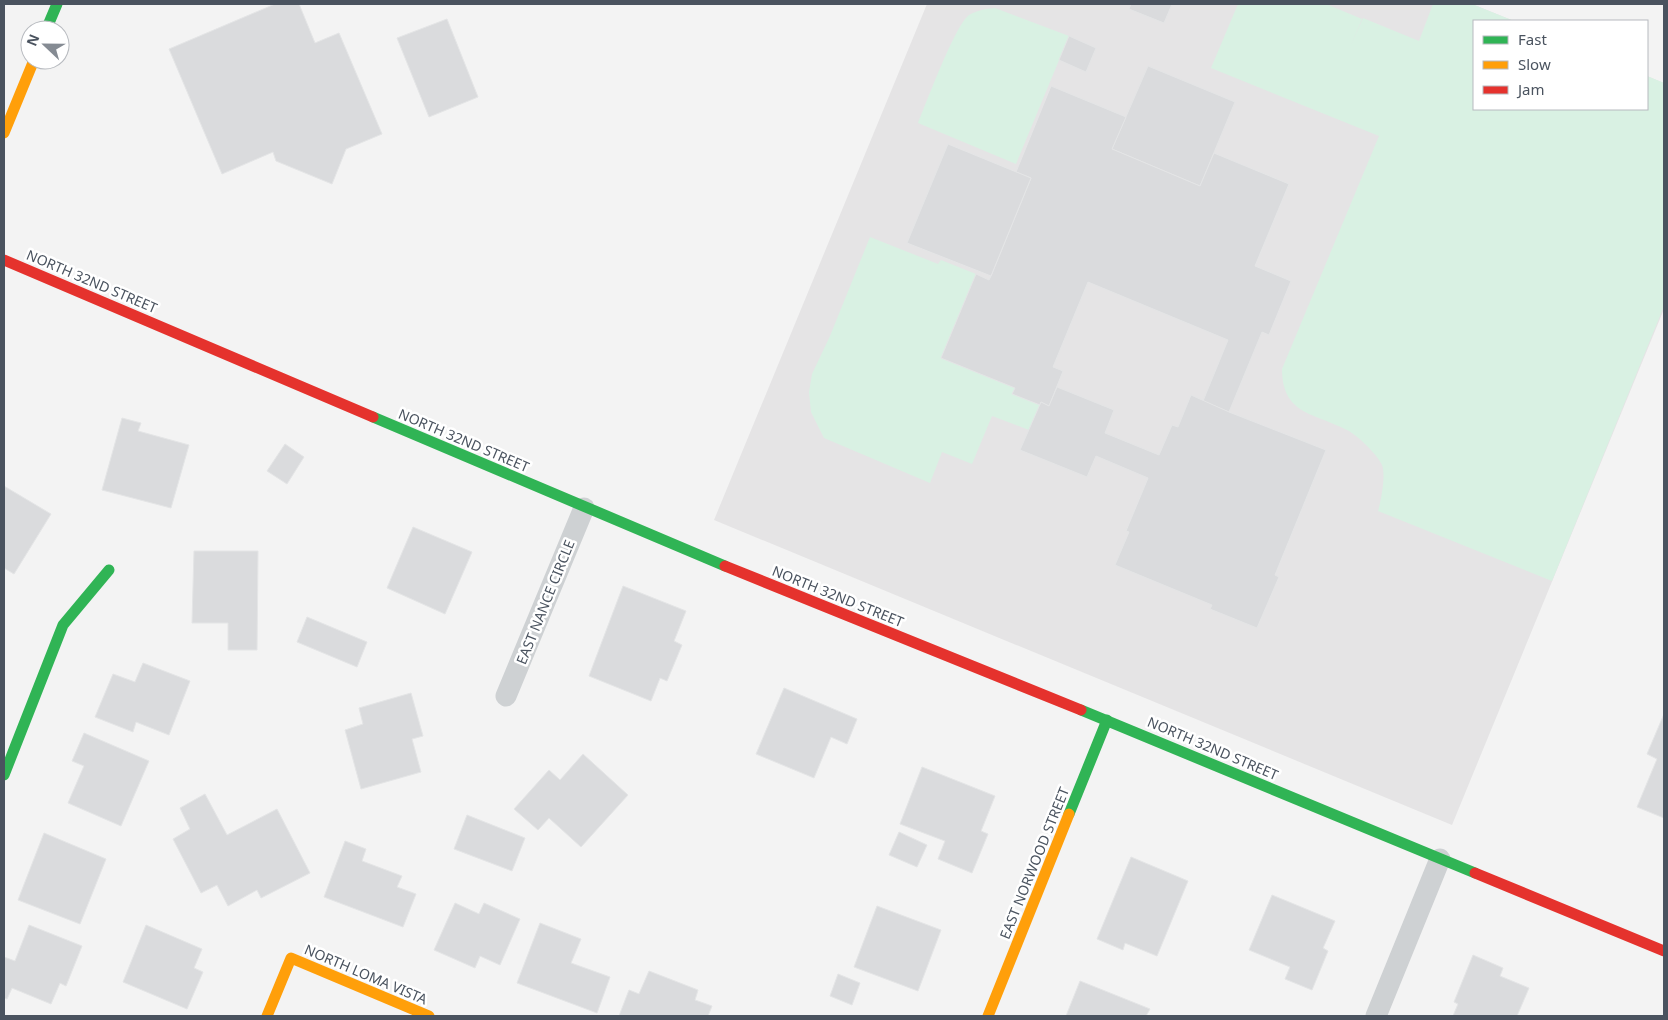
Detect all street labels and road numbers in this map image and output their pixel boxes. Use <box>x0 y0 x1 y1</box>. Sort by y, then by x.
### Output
street label: NORTH 32ND STREET <box>24 245 160 317</box>
street label: NORTH 32ND STREET <box>396 404 532 476</box>
street label: EAST NANCE CIRCLE <box>511 537 579 667</box>
street label: NORTH 32ND STREET <box>769 561 907 631</box>
street label: NORTH 32ND STREET <box>1145 712 1281 784</box>
street label: EAST NORWOOD STREET <box>995 784 1073 942</box>
street label: NORTH LOMA VISTA <box>302 939 430 1009</box>

